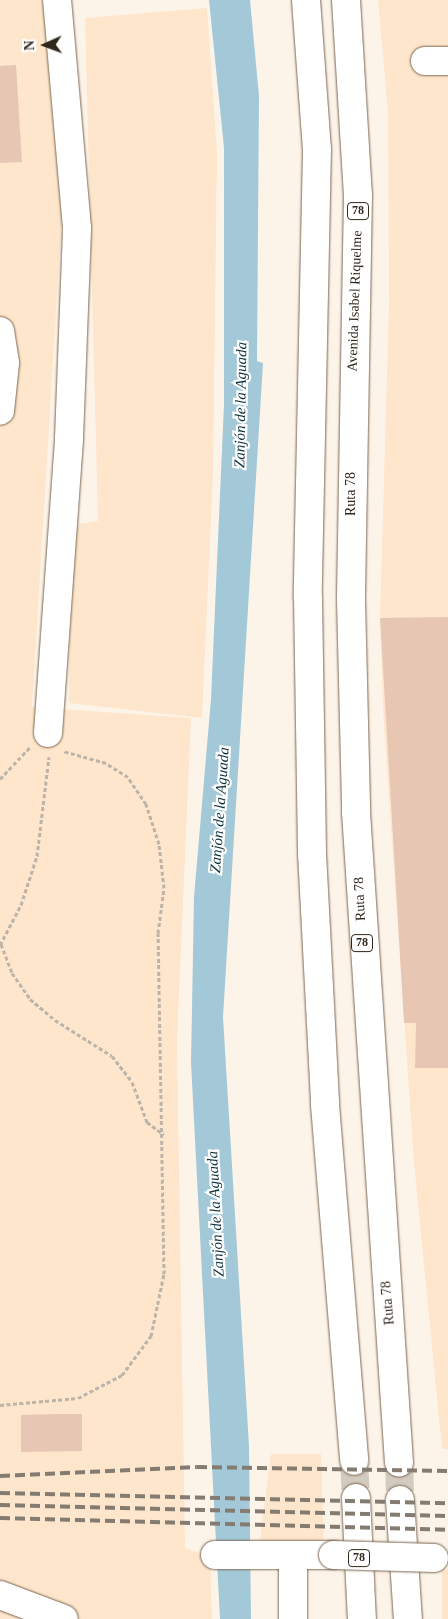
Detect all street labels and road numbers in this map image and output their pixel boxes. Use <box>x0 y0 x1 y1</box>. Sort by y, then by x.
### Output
road number: 78 <box>347 202 369 220</box>
street label: Avenida Isabel Riquelme <box>344 230 366 372</box>
street label: Ruta 78 <box>343 472 359 516</box>
street label: Ruta 78 <box>350 877 370 921</box>
road number: 78 <box>351 934 373 952</box>
street label: Ruta 78 <box>378 1280 398 1326</box>
road number: 78 <box>348 1549 370 1568</box>

